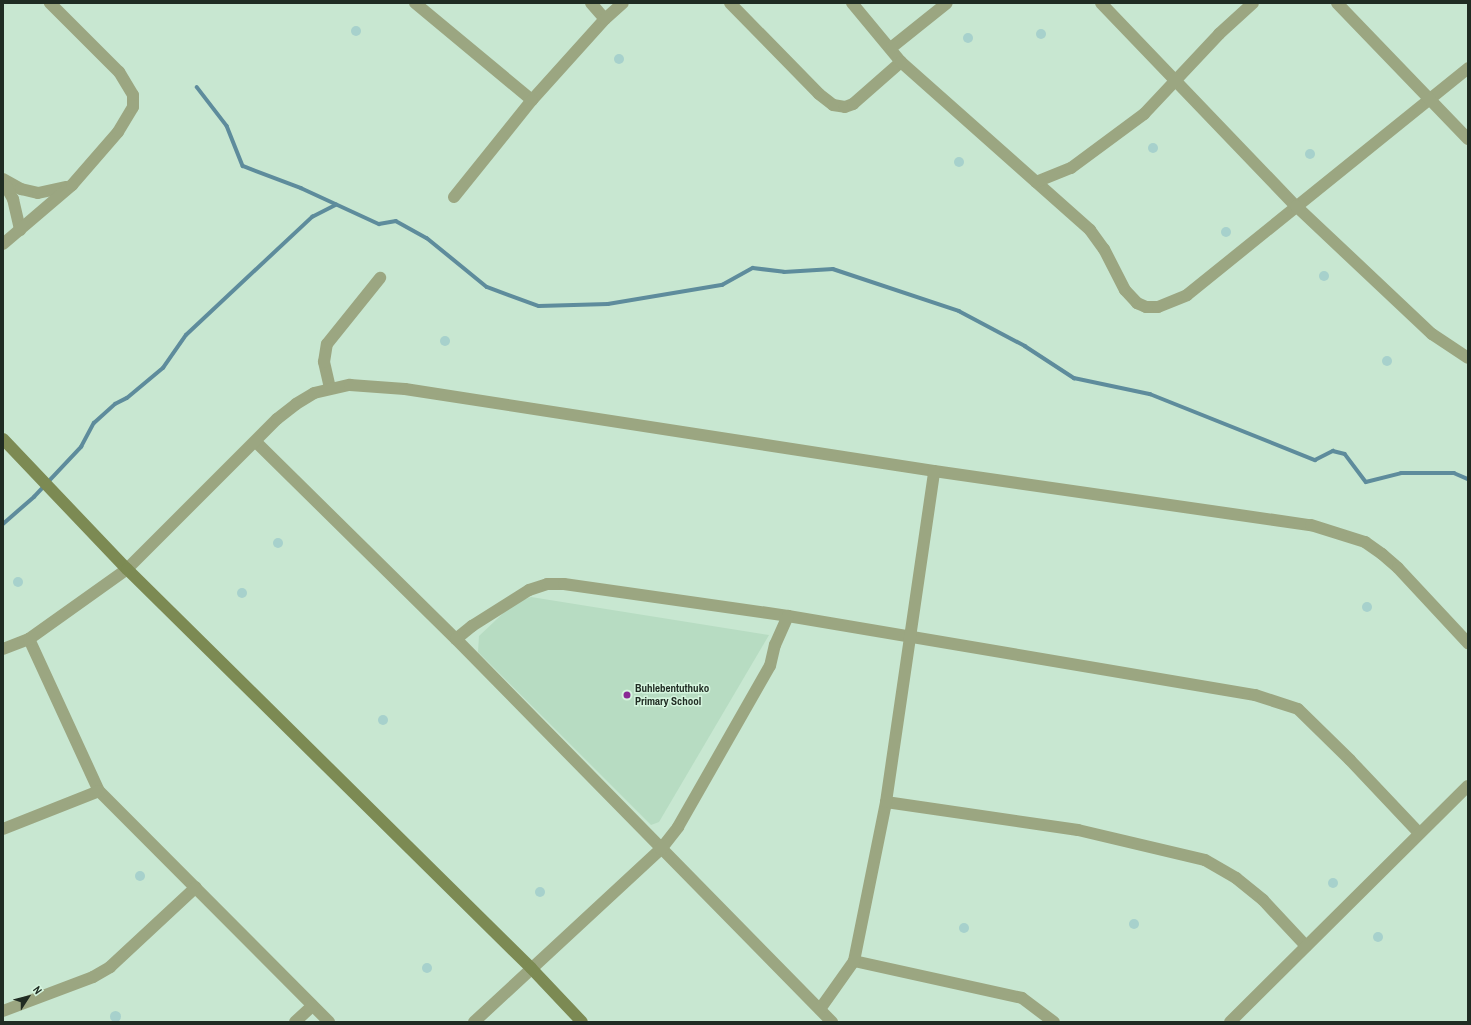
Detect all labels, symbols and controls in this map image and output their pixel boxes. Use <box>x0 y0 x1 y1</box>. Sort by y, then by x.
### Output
place label: Buhlebentuthuko Primary School <box>635 682 709 708</box>
marker: Buhlebentuthuko Primary School <box>622 690 632 700</box>
north arrow <box>8 977 48 1017</box>
text: N <box>30 983 45 997</box>

